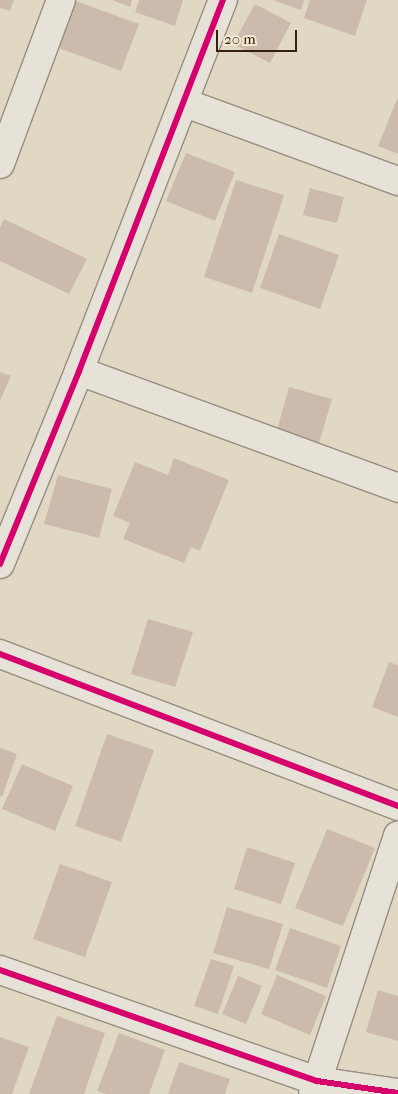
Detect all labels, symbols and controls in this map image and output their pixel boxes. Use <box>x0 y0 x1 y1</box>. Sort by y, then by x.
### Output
scale bar <box>218 20 299 52</box>
text: 20 m <box>224 30 256 48</box>

